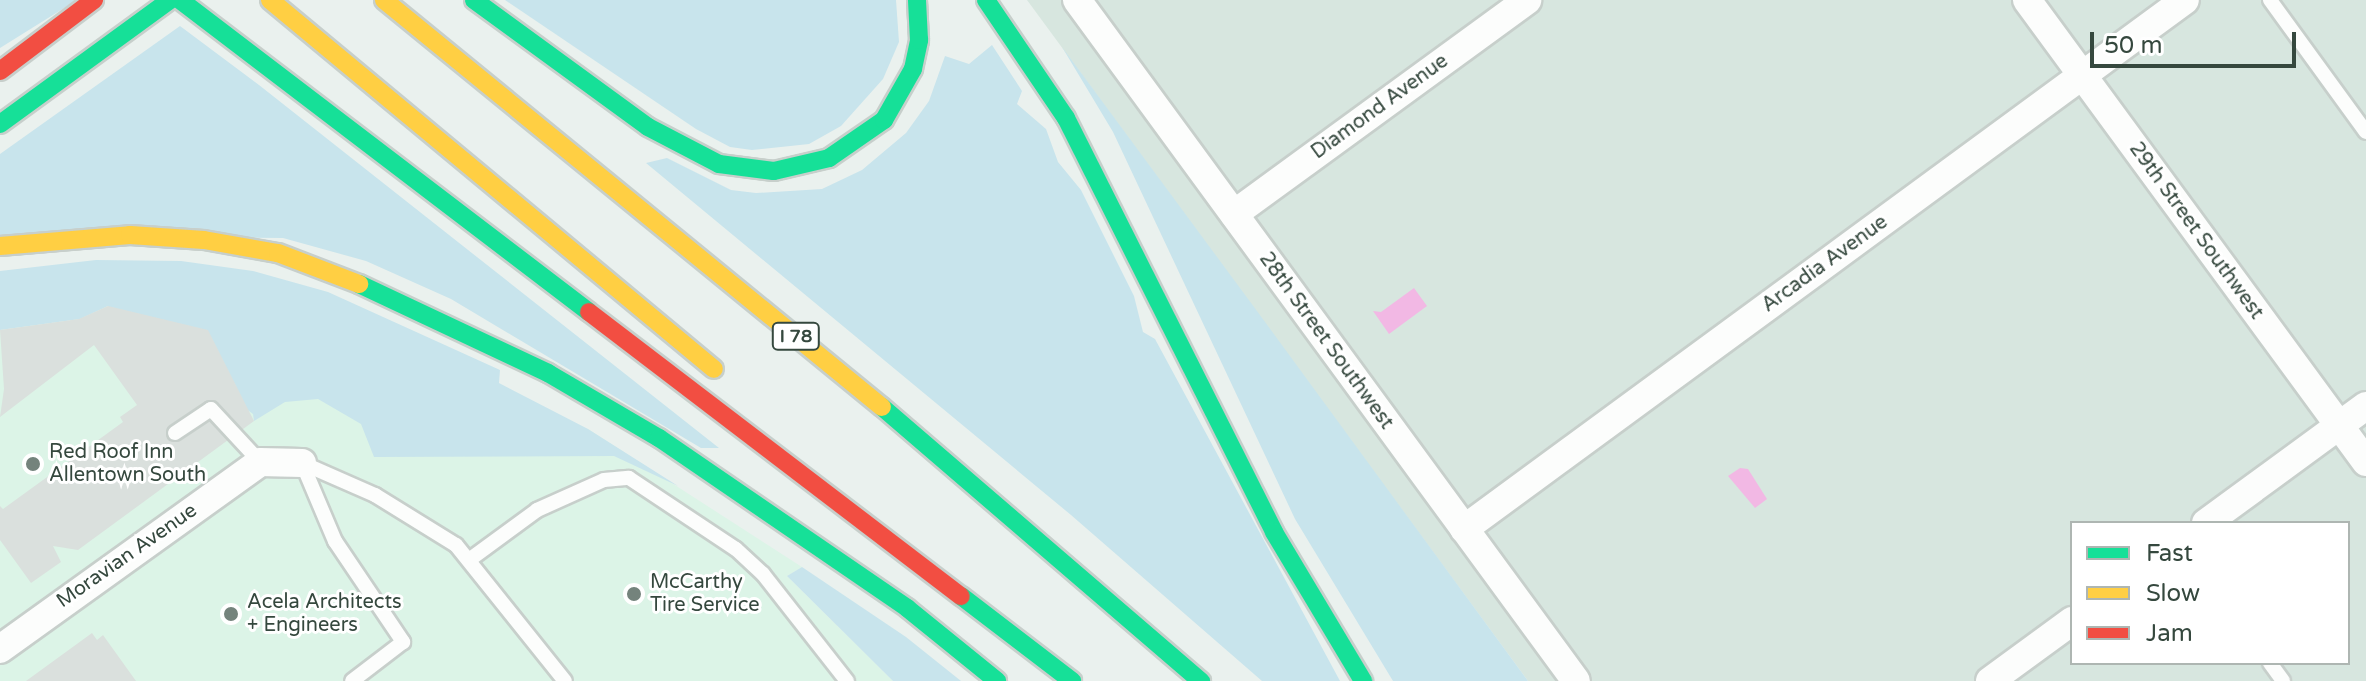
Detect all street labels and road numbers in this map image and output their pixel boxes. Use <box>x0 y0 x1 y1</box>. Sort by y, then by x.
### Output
street label: Diamond Avenue <box>1307 49 1453 165</box>
street label: 29th Street Southwest <box>2124 138 2268 324</box>
street label: Arcadia Avenue <box>1757 210 1893 318</box>
street label: 28th Street Southwest <box>1254 248 1398 434</box>
road number: I 78 <box>770 322 822 350</box>
street label: Moravian Avenue <box>52 499 202 613</box>

